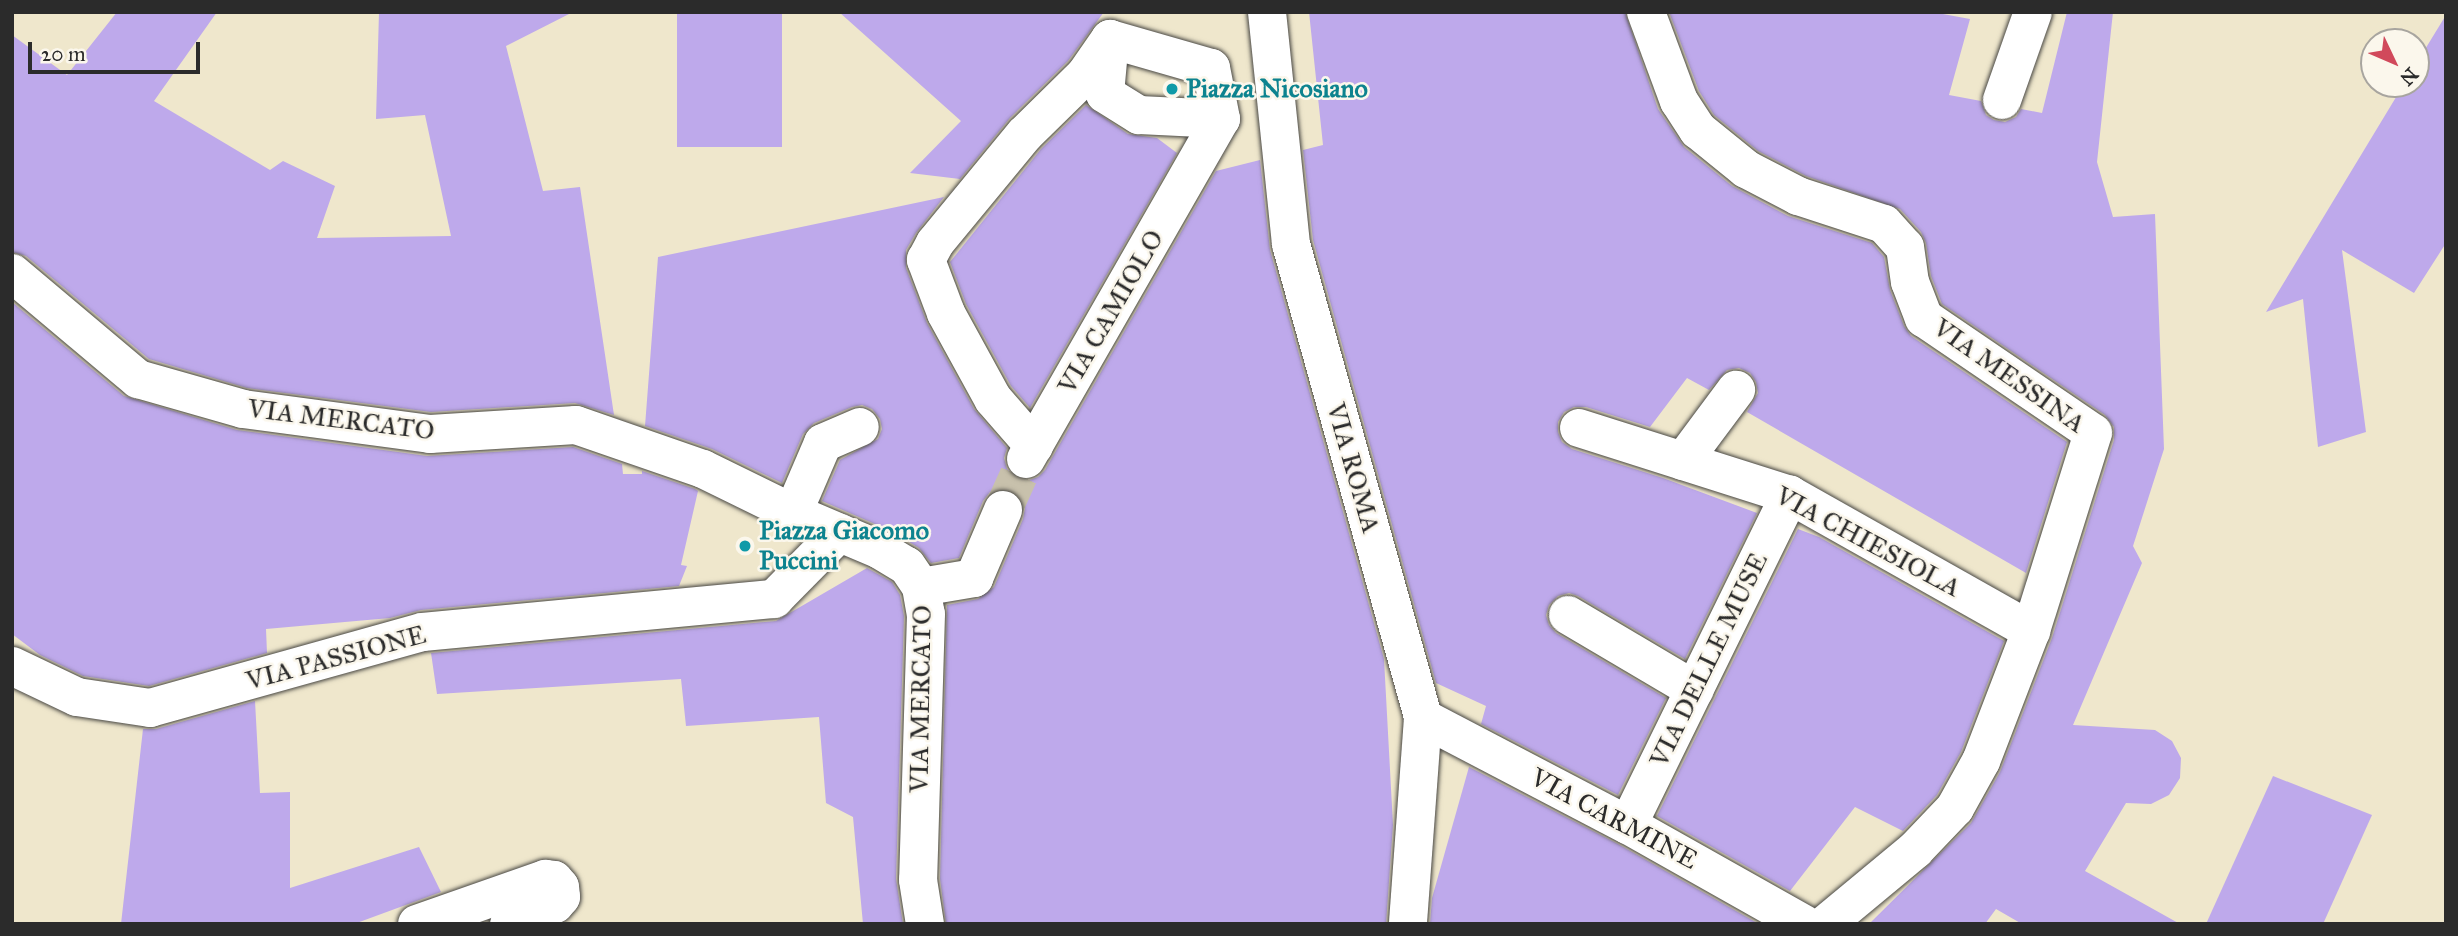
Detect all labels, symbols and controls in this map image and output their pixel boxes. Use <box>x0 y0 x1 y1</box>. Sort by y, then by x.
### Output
scale bar <box>32 28 203 72</box>
north arrow <box>2360 28 2430 98</box>
text: 20 m <box>41 41 86 67</box>
text: N <box>2395 63 2423 90</box>
place label: Piazza Nicosiano <box>1186 73 1368 105</box>
marker: Piazza Nicosiano <box>1164 81 1180 97</box>
street label: VIA CAMIOLO <box>1052 225 1170 399</box>
street label: VIA MESSINA <box>1927 312 2091 440</box>
street label: VIA MERCATO <box>246 393 436 447</box>
street label: VIA ROMA <box>1320 399 1386 537</box>
street label: VIA CHIESIOLA <box>1770 480 1966 604</box>
place label: Piazza Giacomo Puccini <box>759 515 929 576</box>
marker: Piazza Giacomo Puccini <box>737 538 753 554</box>
street label: VIA DELLE MUSE <box>1644 548 1774 772</box>
street label: VIA MERCATO <box>904 605 938 793</box>
street label: VIA PASSIONE <box>243 619 429 697</box>
street label: VIA CARMINE <box>1525 762 1703 876</box>

